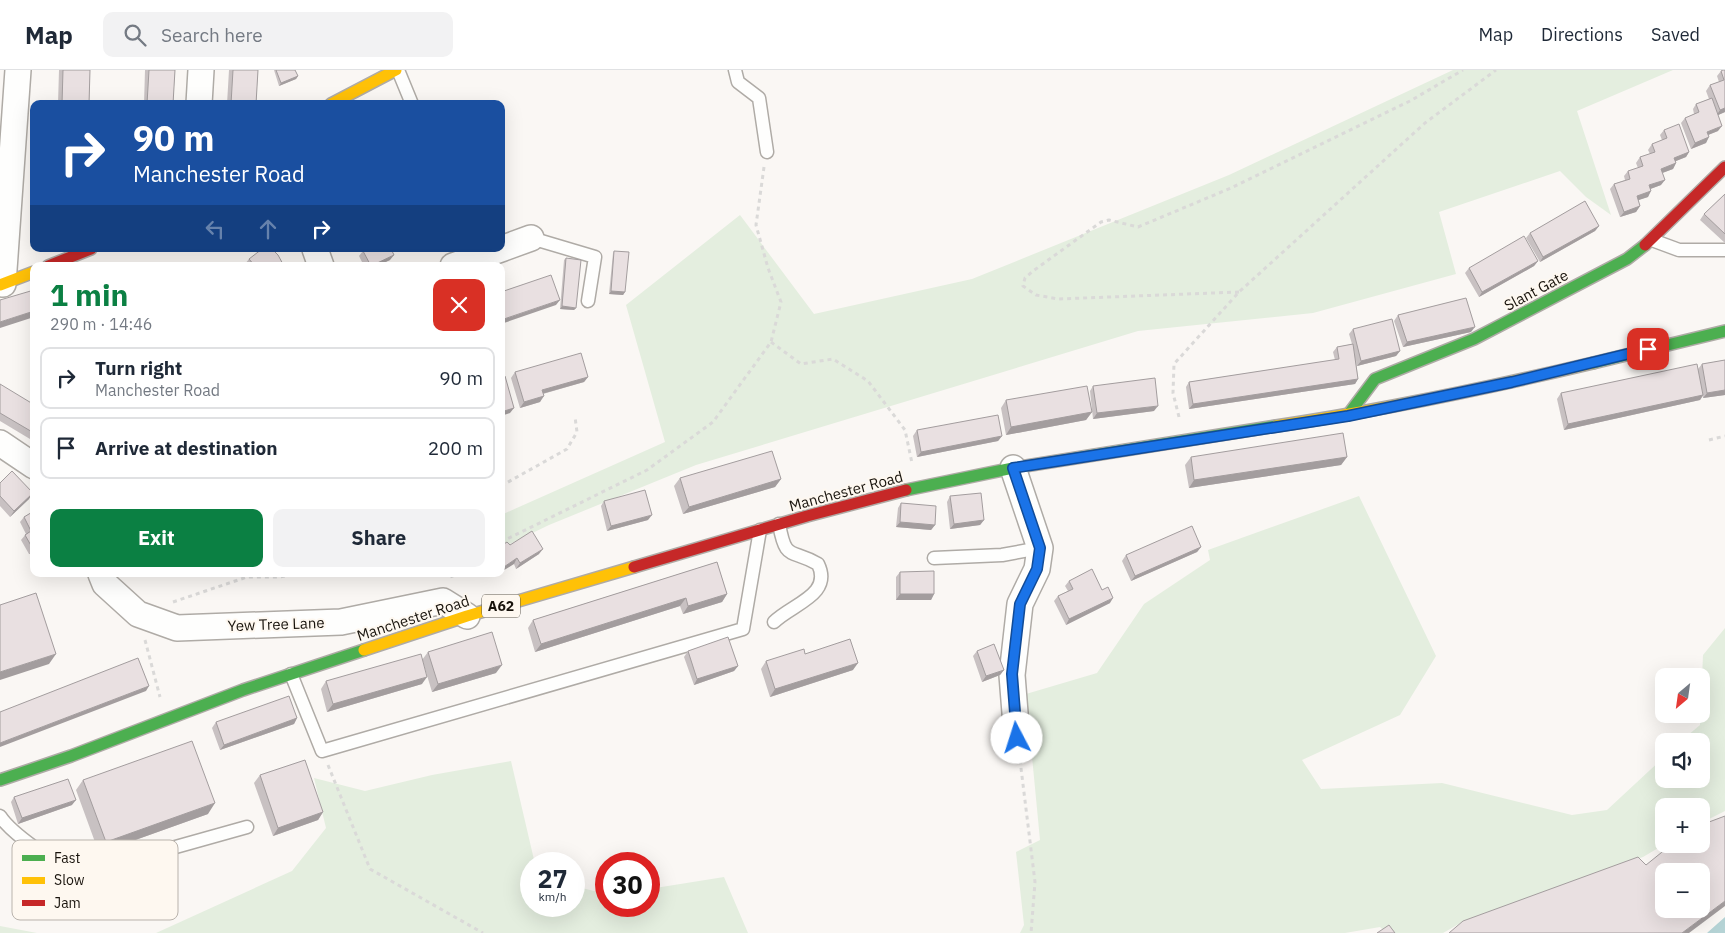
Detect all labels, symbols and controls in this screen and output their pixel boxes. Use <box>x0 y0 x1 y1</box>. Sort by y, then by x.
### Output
search box <box>103 12 453 57</box>
text: Map <box>25 19 73 51</box>
icon: search <box>121 21 149 49</box>
text: Search here <box>161 23 263 47</box>
text: Map <box>1478 23 1513 46</box>
text: Directions <box>1541 23 1623 46</box>
text: Saved <box>1651 23 1700 46</box>
text: 90 m <box>133 115 215 161</box>
icon: right <box>50 120 115 185</box>
text: Manchester Road <box>133 159 305 188</box>
icon: left <box>201 215 229 243</box>
icon: ahead <box>254 215 282 243</box>
icon: right <box>307 215 335 243</box>
street label: Slant Gate <box>1501 265 1571 315</box>
text: 1 min <box>50 275 128 314</box>
button: close <box>433 279 485 331</box>
text: 290 m · 14:46 <box>50 314 152 334</box>
pin <box>1627 328 1669 370</box>
icon: arrive <box>1634 335 1662 363</box>
text: Turn right <box>95 356 182 380</box>
icon: right <box>52 364 80 392</box>
text: 90 m <box>439 366 483 390</box>
text: Manchester Road <box>95 380 220 400</box>
icon: arrive <box>52 434 80 462</box>
text: Arrive at destination <box>95 436 278 460</box>
text: 200 m <box>428 436 483 460</box>
street label: Manchester Road <box>787 467 905 515</box>
button: Exit <box>50 509 263 567</box>
button: Share <box>273 509 485 567</box>
street label: Manchester Road <box>354 591 472 645</box>
road number: A62 <box>482 594 520 618</box>
street label: Yew Tree Lane <box>227 613 325 635</box>
north arrow <box>1655 668 1710 722</box>
map controls <box>1655 668 1710 918</box>
position arrow <box>990 711 1042 763</box>
button: sound <box>1655 733 1710 788</box>
button: + <box>1655 798 1710 853</box>
legend <box>12 840 178 920</box>
text: Fast <box>54 849 80 867</box>
speed limit sign: 30 <box>595 852 660 917</box>
text: 27 <box>537 862 568 895</box>
button: − <box>1655 863 1710 918</box>
text: Slow <box>54 871 85 889</box>
text: km/h <box>538 889 567 904</box>
text: Jam <box>54 894 81 912</box>

